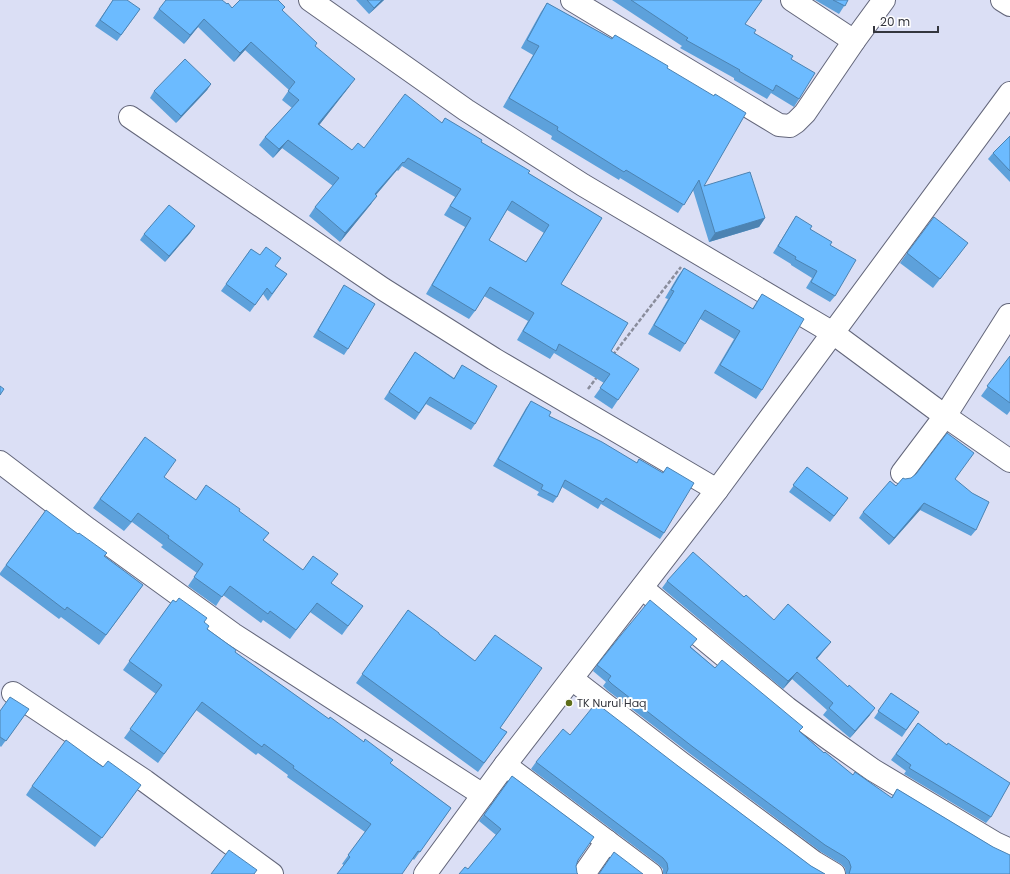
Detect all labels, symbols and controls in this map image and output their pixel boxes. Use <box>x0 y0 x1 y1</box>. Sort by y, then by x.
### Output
scale bar <box>874 8 938 34</box>
text: 20 m <box>880 13 910 30</box>
place label: TK Nurul Haq <box>577 695 647 711</box>
marker: TK Nurul Haq <box>564 698 574 708</box>

